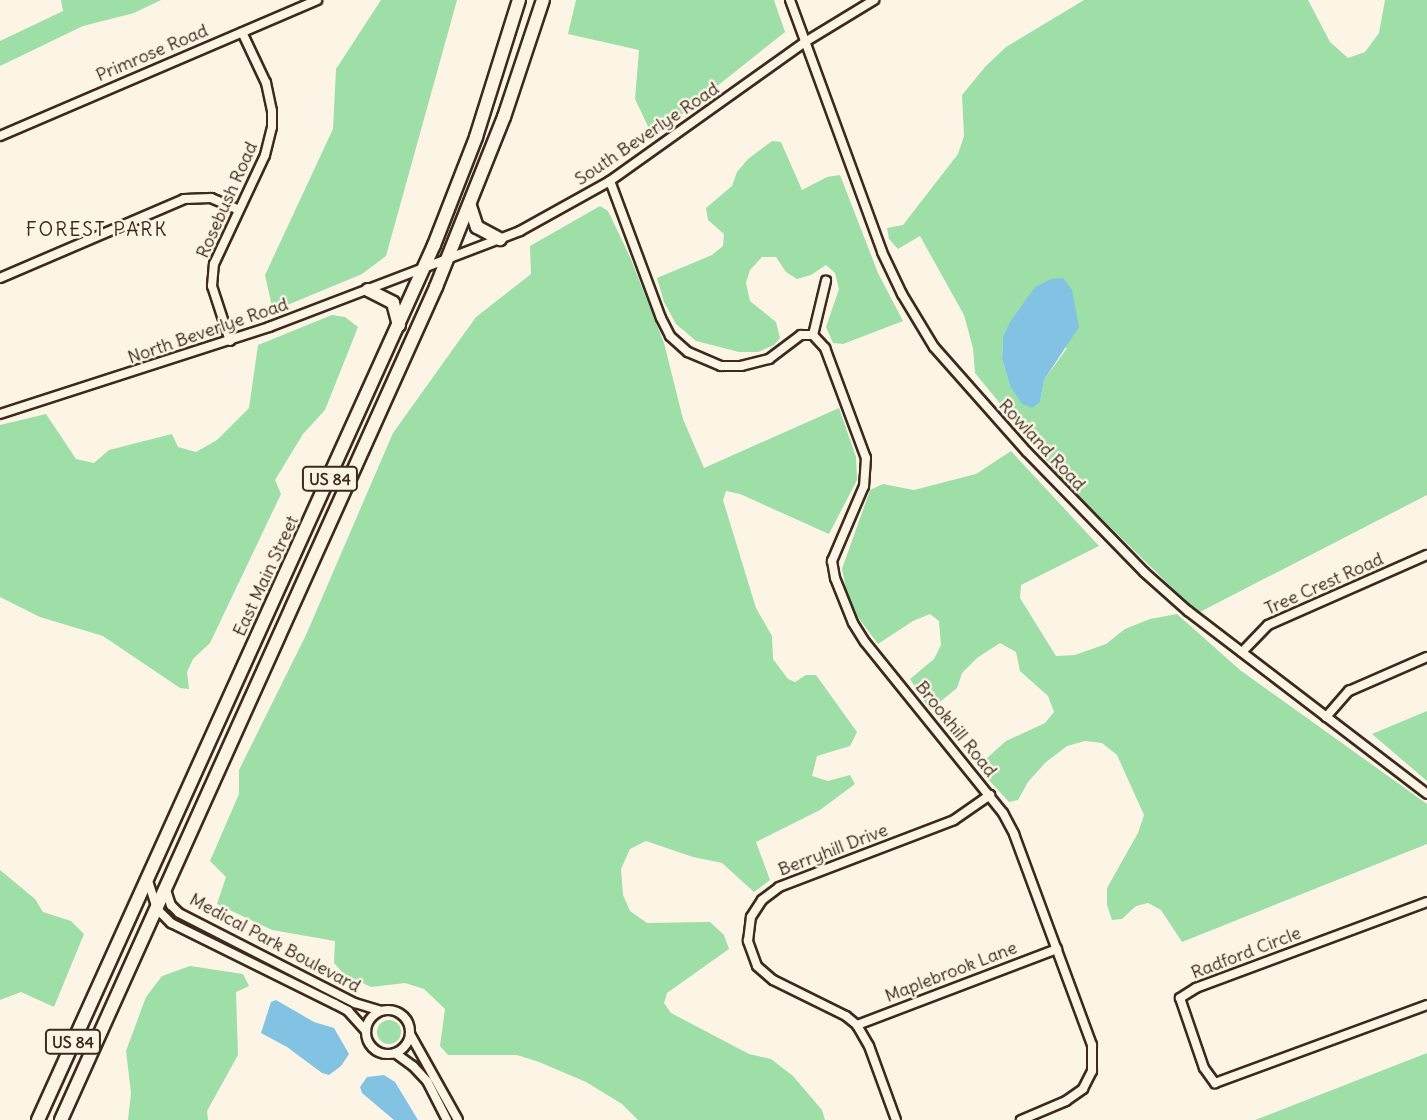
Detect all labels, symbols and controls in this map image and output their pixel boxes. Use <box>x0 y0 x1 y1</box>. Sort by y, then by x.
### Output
street label: Primrose Road <box>93 20 211 86</box>
street label: South Beverlye Road <box>571 78 723 190</box>
street label: Rosebush Road <box>192 139 262 261</box>
district label: FOREST PARK <box>27 219 167 241</box>
street label: North Beverlye Road <box>125 293 291 369</box>
street label: Rowland Road <box>994 395 1090 495</box>
road number: US 84 <box>300 466 360 492</box>
street label: East Main Street <box>229 512 303 640</box>
street label: Tree Crest Road <box>1261 548 1387 620</box>
street label: Brookhill Road <box>911 677 1001 781</box>
street label: Berryhill Drive <box>775 819 891 881</box>
street label: Medical Park Boulevard <box>186 889 364 997</box>
street label: Radford Circle <box>1188 922 1304 984</box>
street label: Maplebrook Lane <box>882 937 1020 1007</box>
road number: US 84 <box>43 1030 103 1054</box>

